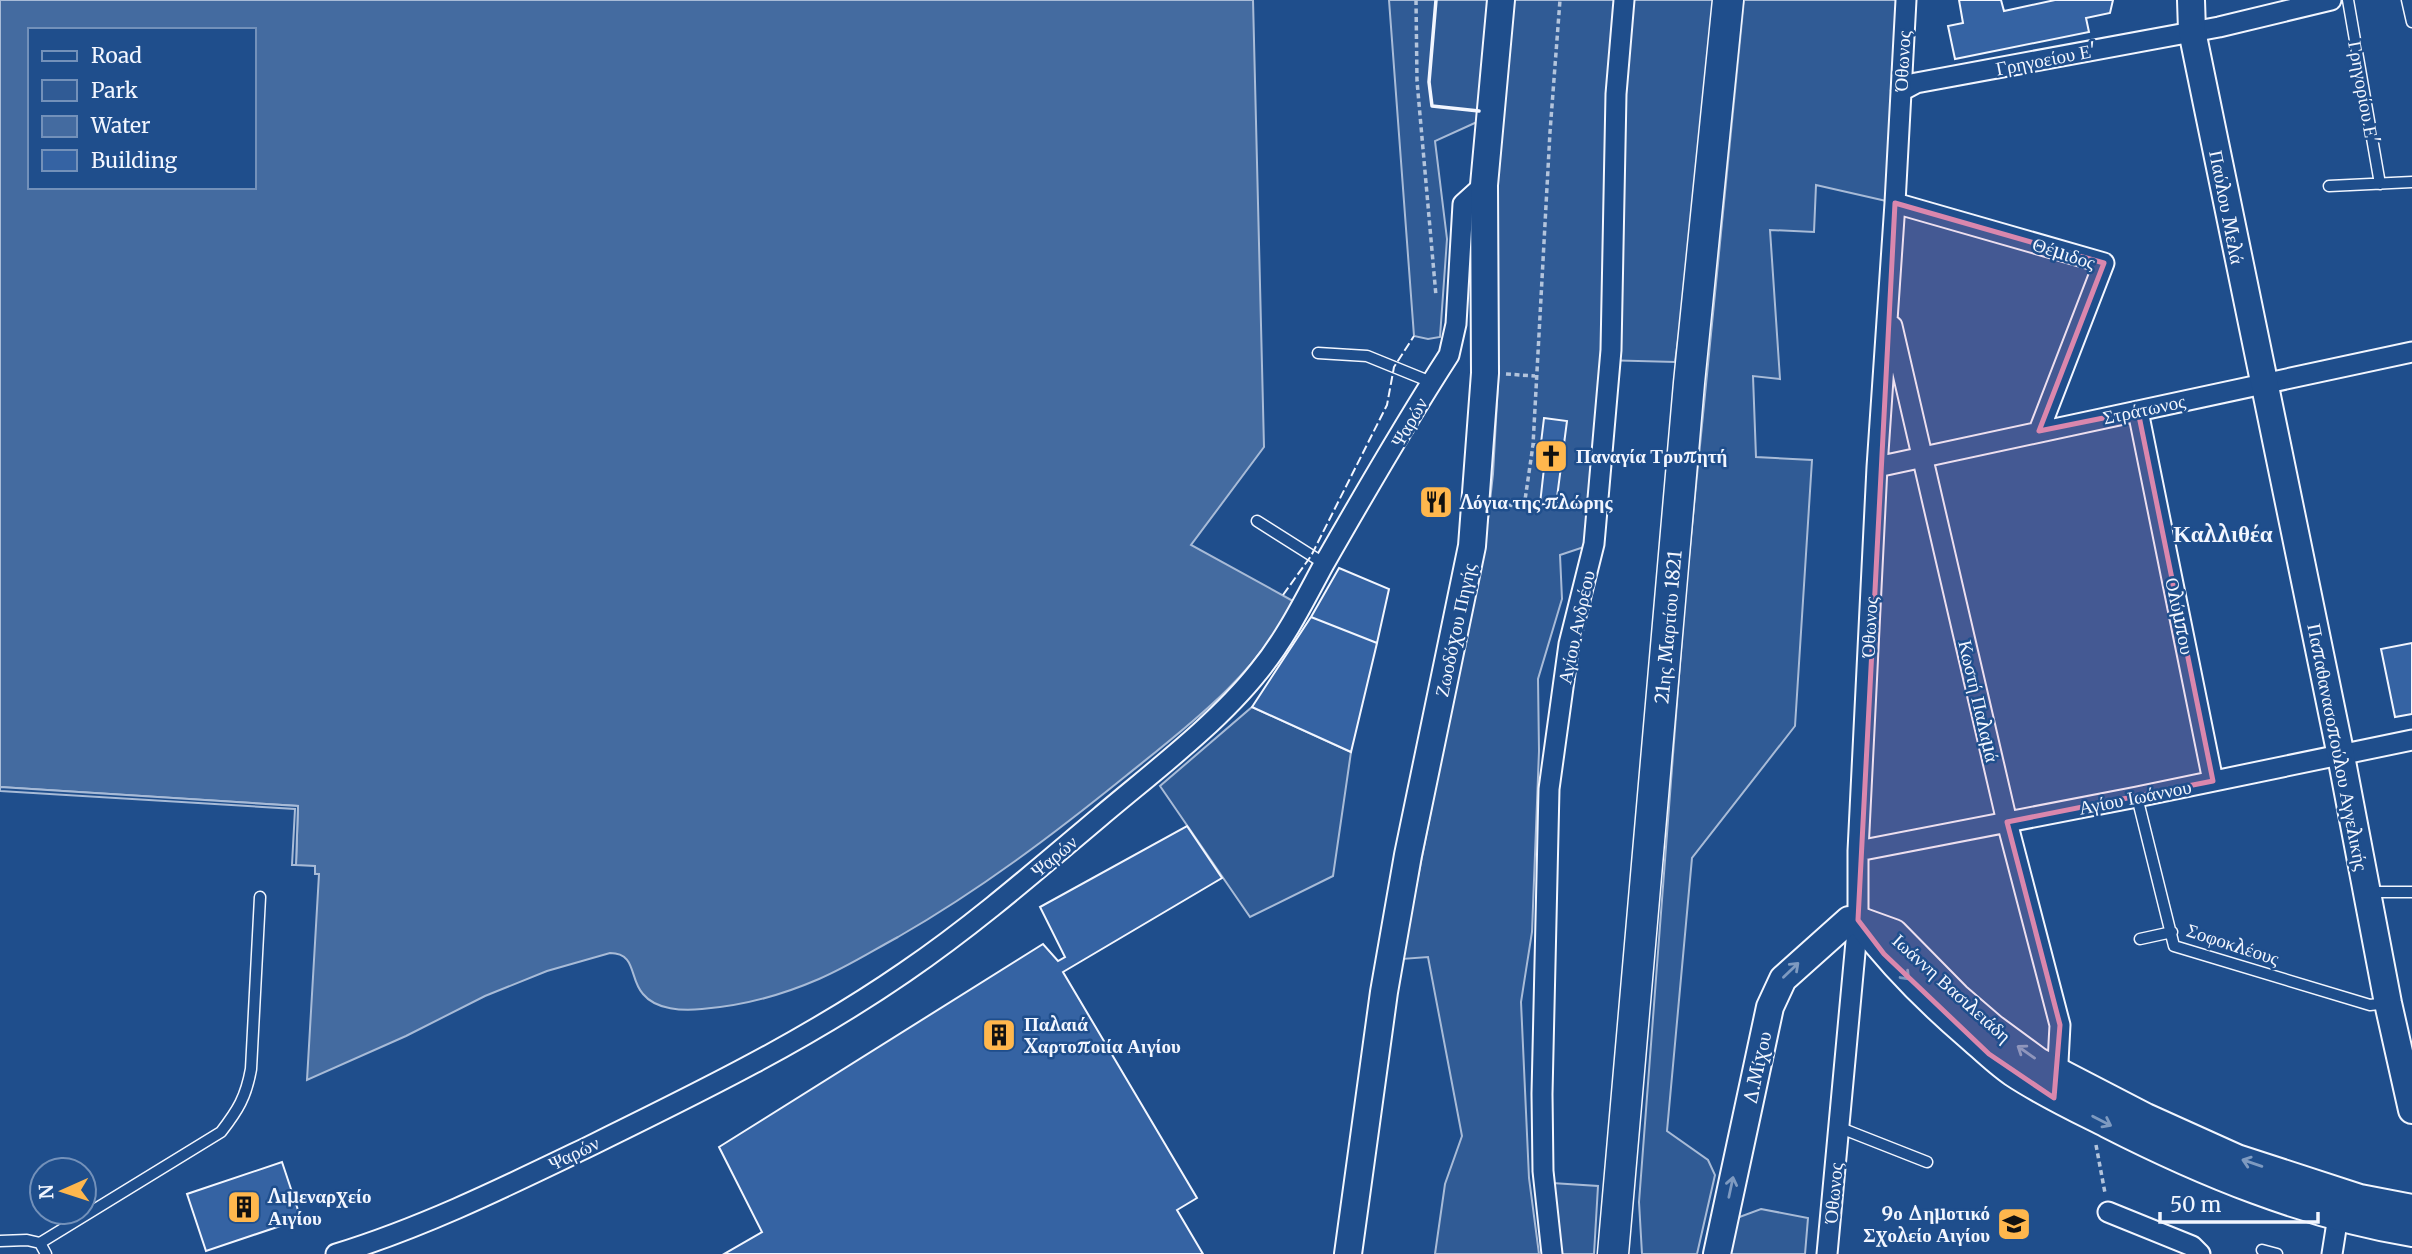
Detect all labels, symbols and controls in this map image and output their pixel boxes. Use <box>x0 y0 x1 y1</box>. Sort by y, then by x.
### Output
legend <box>28 28 256 189</box>
street label: Όθωνος <box>1888 29 1916 93</box>
street label: Γρηγοείου Ε' <box>1994 37 2098 81</box>
street label: Γρηγορίου Ε' <box>2343 39 2385 145</box>
text: Road <box>91 42 142 69</box>
text: Park <box>91 77 138 104</box>
text: Water <box>90 112 150 139</box>
text: Building <box>91 147 178 174</box>
street label: Παύλου Μελά <box>2204 148 2250 266</box>
street label: Θέμιδος <box>2030 232 2099 275</box>
street label: Στράτωνος <box>2101 388 2188 429</box>
street label: Ψαρών <box>1385 393 1433 451</box>
church icon: Παναγία Τρυπητή <box>1532 437 1570 475</box>
place label: Παναγία Τρυπητή <box>1576 444 1727 468</box>
restaurant icon: Λόγια της πλώρης <box>1417 483 1455 521</box>
place label: Λόγια της πλώρης <box>1459 490 1613 514</box>
district label: Καλλιθέα <box>2173 519 2273 548</box>
street label: 21ης Μαρτίου 1821 <box>1649 549 1687 705</box>
street label: Ζωοδόχου Πηγής <box>1429 560 1481 699</box>
street label: Αγίου Ανδρέου <box>1552 568 1600 686</box>
street label: Ολύμπου <box>2160 575 2200 657</box>
street label: Όθωνος <box>1855 595 1883 659</box>
street label: Παπαθανασοπούλου Αγγελικής <box>2302 621 2374 873</box>
street label: Κωστή Παλαμά <box>1953 638 2005 764</box>
street label: Αγίου Ιωάννου <box>2077 774 2193 820</box>
street label: Ψαρών <box>1026 829 1082 882</box>
street label: Σοφοκλέους <box>2184 918 2283 970</box>
street label: Ιωάννη Βασιλειάδη <box>1888 928 2016 1048</box>
one-way arrow <box>1783 962 1800 979</box>
one-way arrow <box>1893 963 1910 980</box>
place label: Παλαιά Χαρτοποιία Αιγίου <box>1024 1012 1181 1058</box>
building icon: Παλαιά Χαρτοποιία Αιγίου <box>980 1016 1018 1054</box>
street label: Δ.Μίχου <box>1738 1029 1776 1107</box>
one-way arrow <box>2017 1045 2036 1060</box>
one-way arrow <box>2091 1115 2112 1129</box>
street label: Ψαρών <box>545 1130 604 1175</box>
north arrow <box>28 1156 98 1226</box>
one-way arrow <box>2242 1156 2264 1168</box>
street label: Όθωνος <box>1818 1161 1848 1225</box>
one-way arrow <box>1725 1176 1739 1199</box>
scale bar <box>2160 1180 2318 1224</box>
text: N <box>34 1184 58 1200</box>
place label: Λιμεναρχείο Αιγίου <box>267 1184 372 1230</box>
building icon: Λιμεναρχείο Αιγίου <box>225 1188 263 1226</box>
text: 50 m <box>2170 1191 2221 1218</box>
place label: 9ο Δημοτικό Σχολείο Αιγίου <box>1863 1201 1990 1247</box>
school or university icon: 9ο Δημοτικό Σχολείο Αιγίου <box>1995 1205 2033 1243</box>

